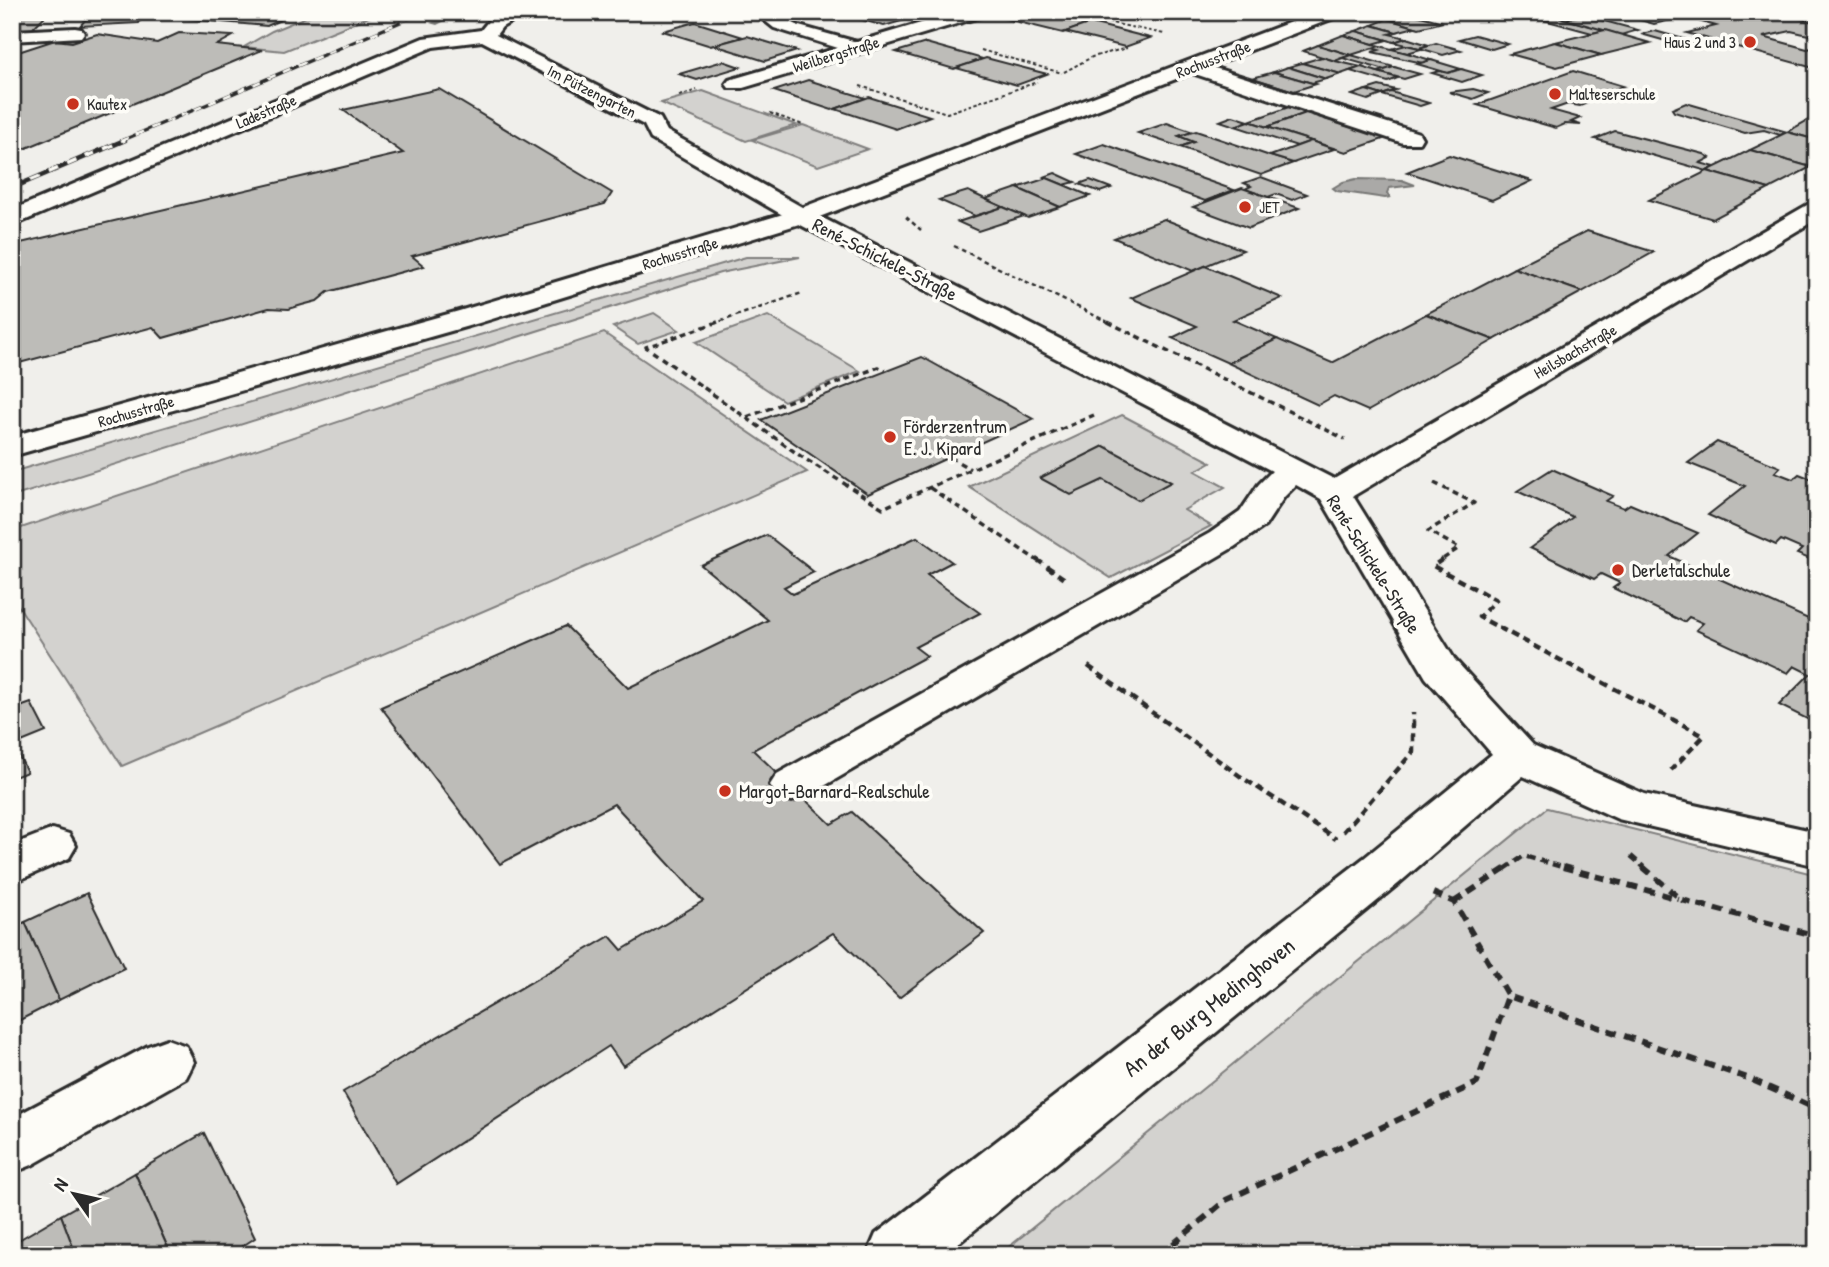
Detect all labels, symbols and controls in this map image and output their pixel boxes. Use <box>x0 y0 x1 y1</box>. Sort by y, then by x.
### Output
street label: Weilbergstraße <box>790 30 882 78</box>
place label: Haus 2 und 3 <box>1664 31 1736 53</box>
marker: Haus 2 und 3 <box>1742 34 1758 50</box>
street label: Rochusstraße <box>1173 35 1254 83</box>
street label: Im Pützengarten <box>544 59 640 123</box>
place label: Malteserschule <box>1569 83 1656 105</box>
marker: Malteserschule <box>1547 86 1563 102</box>
street label: Ladestraße <box>232 88 300 134</box>
place label: Kautex <box>87 93 127 115</box>
marker: Kautex <box>65 96 81 112</box>
place label: JET <box>1259 196 1280 218</box>
marker: JET <box>1237 199 1253 215</box>
street label: René-Schickele-Straße <box>808 211 962 307</box>
street label: Rochusstraße <box>639 231 721 275</box>
street label: Heilsbachstraße <box>1529 318 1621 384</box>
street label: Rochusstraße <box>95 389 177 432</box>
place label: Förderzentrum E. J. Kipard <box>903 413 1007 461</box>
marker: Förderzentrum E. J. Kipard <box>882 429 898 445</box>
street label: René-Schickele-Straße <box>1321 490 1427 639</box>
place label: Derletalschule <box>1632 557 1731 583</box>
marker: Derletalschule <box>1610 562 1626 578</box>
place label: Margot-Barnard-Realschule <box>739 778 930 804</box>
marker: Margot-Barnard-Realschule <box>717 783 733 799</box>
street label: An der Burg Medinghoven <box>1117 930 1301 1083</box>
north arrow <box>38 1158 108 1228</box>
text: N <box>46 1173 74 1196</box>

